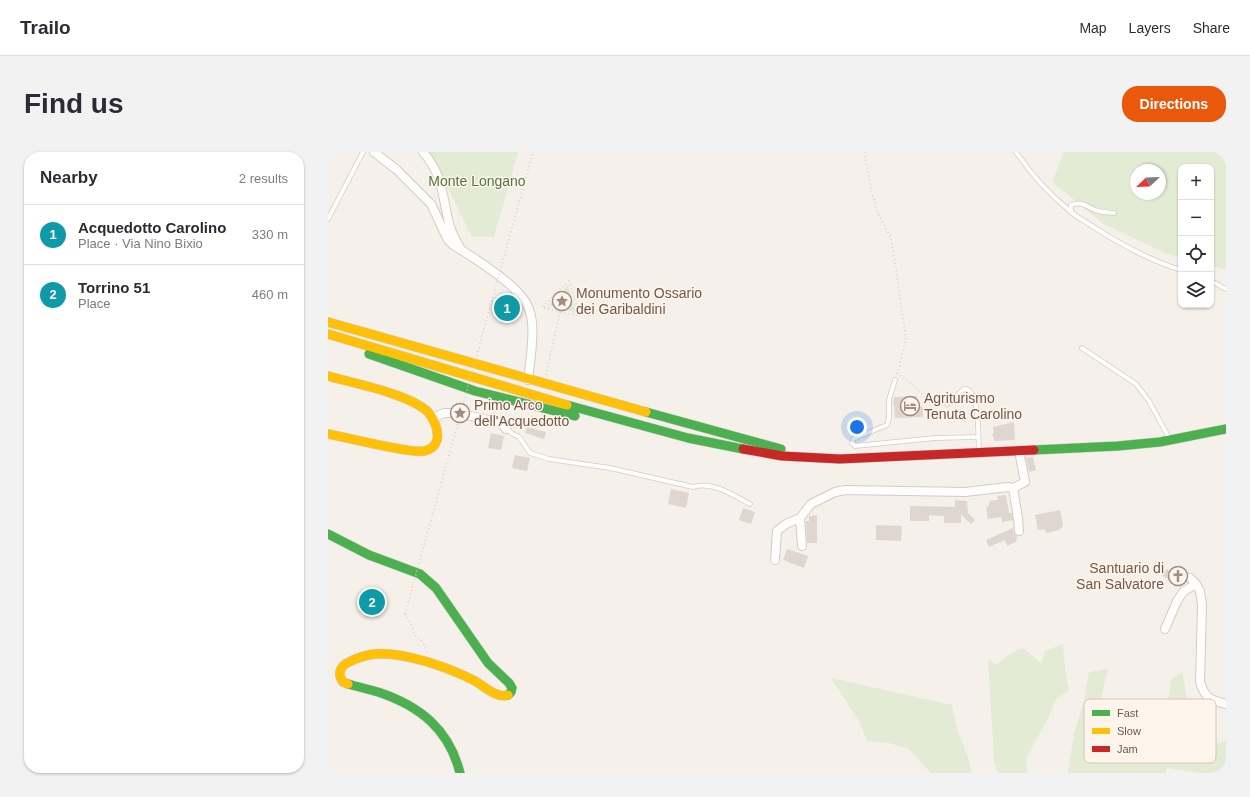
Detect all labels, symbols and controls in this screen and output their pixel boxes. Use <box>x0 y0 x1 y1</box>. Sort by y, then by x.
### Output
text: Trailo <box>20 17 71 38</box>
text: Map <box>1079 20 1107 36</box>
text: Layers <box>1129 20 1171 36</box>
text: Share <box>1193 20 1230 36</box>
button: Directions <box>1122 86 1226 122</box>
text: Find us <box>24 88 124 119</box>
north arrow <box>1130 164 1166 200</box>
map controls <box>1178 164 1214 308</box>
button: + <box>1178 164 1214 200</box>
text: Nearby <box>40 168 98 187</box>
text: 2 results <box>239 171 288 186</box>
park label: Monte Longano <box>428 173 526 189</box>
button: − <box>1178 200 1214 236</box>
text: Acquedotto Carolino <box>78 219 226 236</box>
text: 1 <box>49 227 57 242</box>
text: 330 m <box>252 227 288 242</box>
text: Place · Via Nino Bixio <box>78 236 203 251</box>
button: locate <box>1178 236 1214 272</box>
button: layers <box>1178 272 1214 308</box>
text: Torrino 51 <box>78 279 150 296</box>
place label: Monumento Ossario dei Garibaldini <box>576 285 702 317</box>
text: 2 <box>49 287 57 302</box>
text: 460 m <box>252 287 288 302</box>
place icon: Monumento Ossario dei Garibaldini <box>551 290 573 312</box>
pin: 1 <box>494 293 520 323</box>
text: Place <box>78 296 111 311</box>
place label: Agriturismo Tenuta Carolino <box>924 390 1022 422</box>
hotel icon: Agriturismo Tenuta Carolino <box>899 395 921 417</box>
place label: Primo Arco dell'Acquedotto <box>474 397 570 429</box>
place icon: Primo Arco dell'Acquedotto <box>449 402 471 424</box>
your location <box>847 417 867 437</box>
place label: Santuario di San Salvatore <box>1076 560 1164 592</box>
church icon: Santuario di San Salvatore <box>1167 565 1189 587</box>
pin: 2 <box>359 587 385 617</box>
legend <box>1084 699 1216 763</box>
text: Fast <box>1117 707 1138 719</box>
text: Slow <box>1117 725 1141 737</box>
text: Jam <box>1117 743 1138 755</box>

